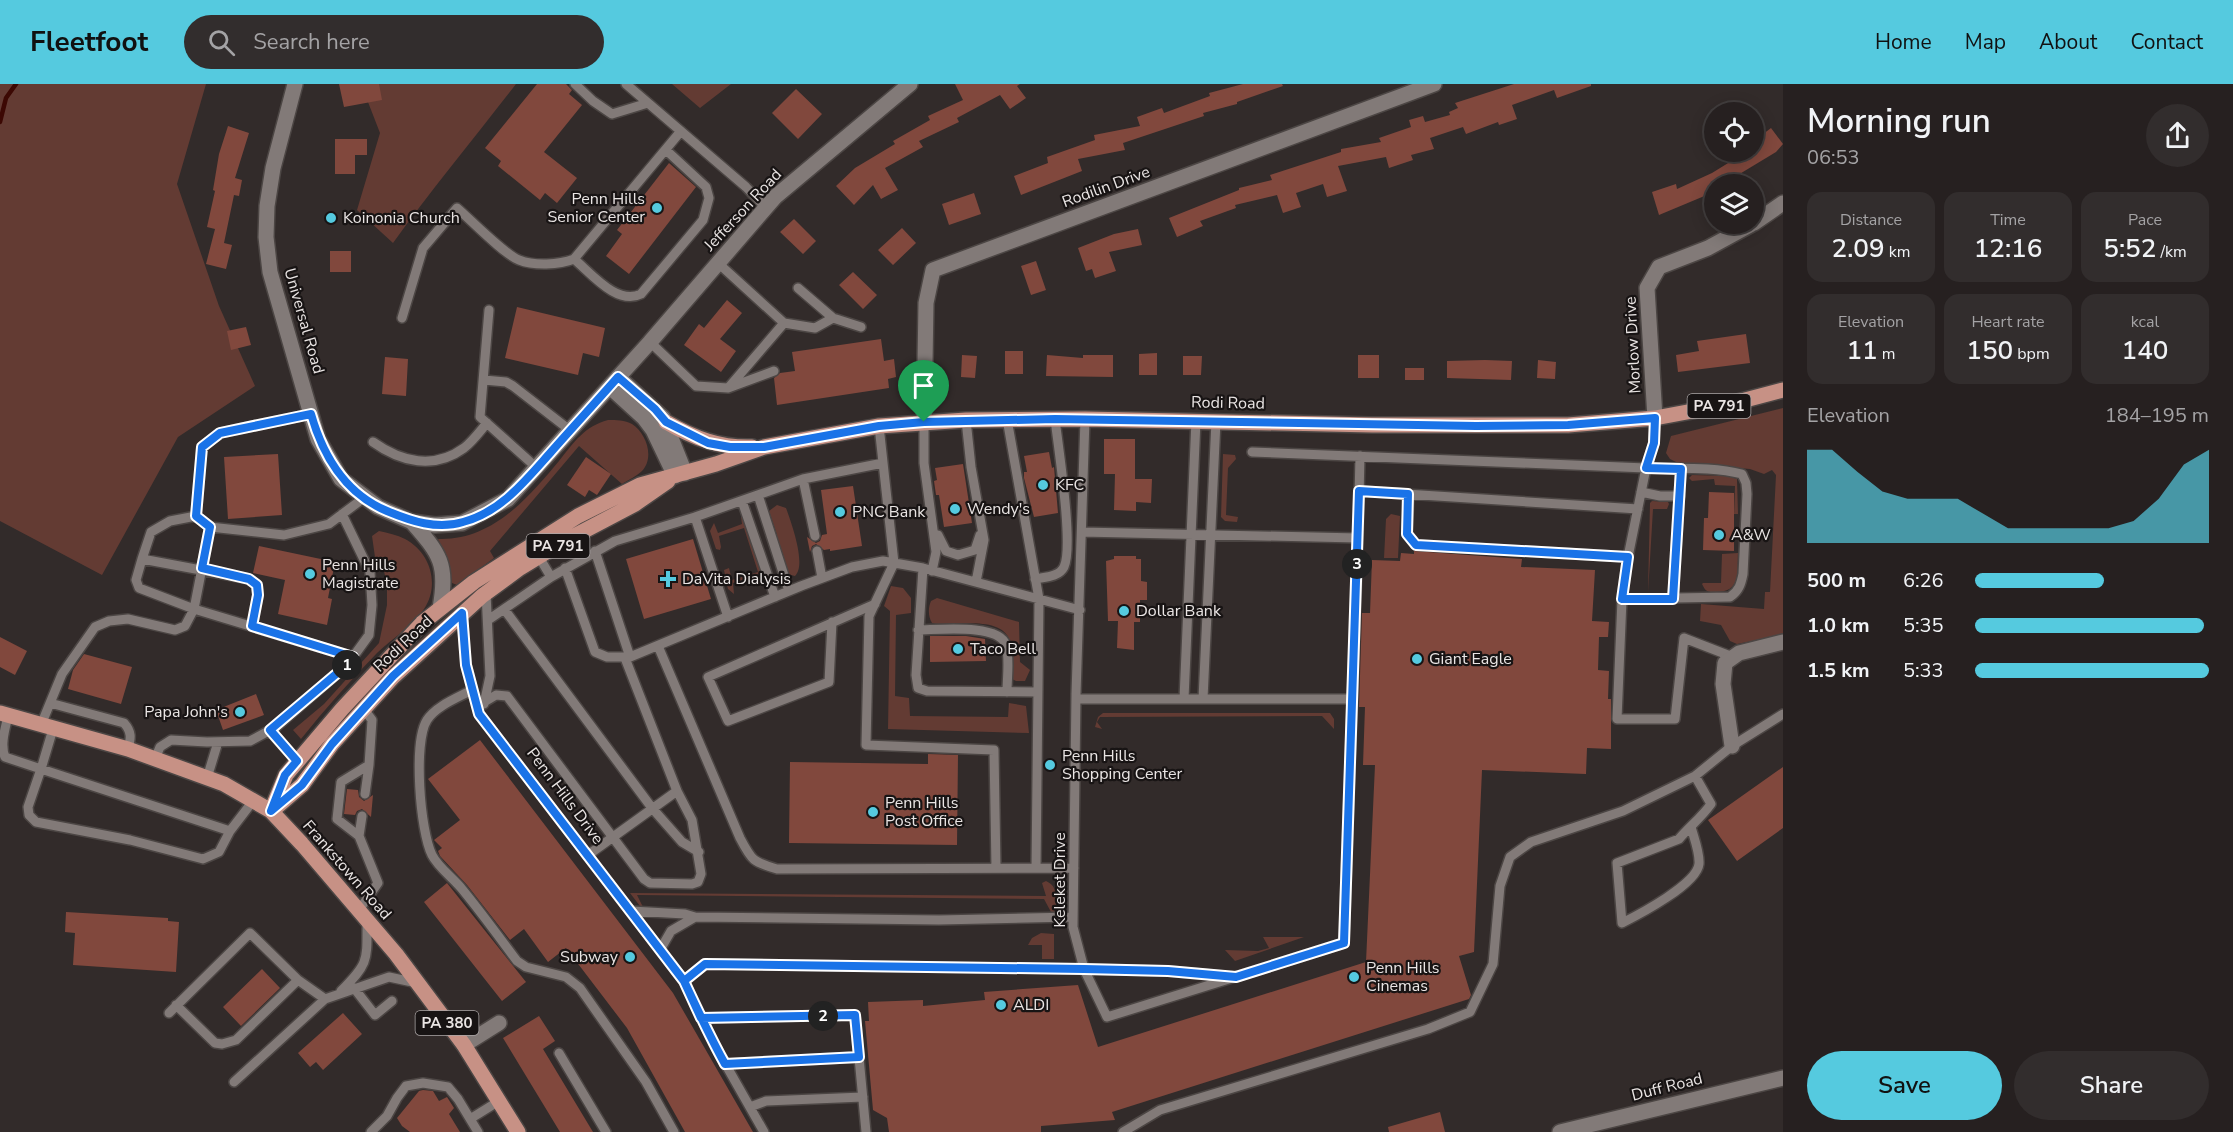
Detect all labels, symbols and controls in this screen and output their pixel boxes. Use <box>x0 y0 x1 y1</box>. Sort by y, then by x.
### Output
search box <box>184 15 604 69</box>
text: Fleetfoot <box>30 23 148 61</box>
icon: search <box>205 26 238 59</box>
text: Search here <box>253 27 370 57</box>
text: Home <box>1875 28 1932 56</box>
text: Map <box>1965 28 2006 56</box>
text: About <box>2039 28 2097 56</box>
text: Contact <box>2130 28 2203 56</box>
text: Morning run <box>1807 99 1991 144</box>
map controls <box>1704 102 1764 234</box>
button: locate <box>1704 102 1764 162</box>
button: share <box>2146 104 2209 167</box>
text: 06:53 <box>1807 144 1860 171</box>
street label: Rodilin Drive <box>1059 161 1153 213</box>
street label: Jefferson Road <box>698 164 787 257</box>
button: layers <box>1704 174 1764 234</box>
place label: Penn Hills Senior Center <box>548 188 645 228</box>
marker: Penn Hills Senior Center <box>650 201 664 215</box>
place label: Koinonia Church <box>343 207 460 229</box>
text: Distance <box>1840 209 1902 231</box>
text: Time <box>1990 209 2026 231</box>
text: Pace <box>2128 209 2162 231</box>
marker: Koinonia Church <box>324 211 338 225</box>
text: 2.09 <box>1832 231 1885 266</box>
text: 12:16 <box>1974 231 2042 266</box>
text: 5:52 <box>2103 231 2156 266</box>
text: km <box>1885 241 1910 263</box>
text: /km <box>2156 241 2187 263</box>
street label: Universal Road <box>278 266 330 376</box>
street label: Morlow Drive <box>1619 296 1647 394</box>
text: Elevation <box>1838 311 1904 333</box>
text: Heart rate <box>1971 311 2045 333</box>
text: kcal <box>2131 311 2159 333</box>
text: 11 <box>1846 333 1878 368</box>
text: 150 <box>1966 333 2013 368</box>
text: 140 <box>2122 333 2168 368</box>
text: m <box>1878 343 1896 365</box>
text: bpm <box>2013 343 2050 365</box>
pin <box>898 360 949 422</box>
icon: arrive <box>907 369 940 402</box>
street label: Rodi Road <box>1191 391 1265 415</box>
road number: PA 791 <box>1688 394 1750 418</box>
text: Elevation <box>1807 402 1890 429</box>
text: 184–195 m <box>2105 402 2209 429</box>
place label: KFC <box>1055 474 1085 496</box>
marker: KFC <box>1036 478 1050 492</box>
place label: Wendy's <box>967 498 1030 520</box>
place label: PNC Bank <box>852 501 926 523</box>
marker: Wendy's <box>948 502 962 516</box>
marker: PNC Bank <box>833 505 847 519</box>
place label: A&W <box>1731 524 1771 546</box>
marker: A&W <box>1712 528 1726 542</box>
road number: PA 791 <box>526 534 590 558</box>
pin: 3 <box>1342 549 1372 579</box>
text: 3 <box>1352 553 1362 575</box>
place label: Penn Hills Magistrate <box>322 554 399 594</box>
marker: Penn Hills Magistrate <box>303 567 317 581</box>
text: 500 m <box>1807 567 1866 594</box>
text: 6:26 <box>1903 567 1944 594</box>
place label: DaVita Dialysis <box>682 568 791 590</box>
marker: DaVita Dialysis <box>659 570 677 588</box>
place label: Dollar Bank <box>1136 600 1222 622</box>
marker: Dollar Bank <box>1117 604 1131 618</box>
street label: Rodi Road <box>369 611 437 677</box>
text: 1.0 km <box>1807 612 1870 639</box>
text: 5:35 <box>1903 612 1944 639</box>
place label: Taco Bell <box>970 638 1036 660</box>
marker: Taco Bell <box>951 642 965 656</box>
place label: Giant Eagle <box>1429 648 1512 670</box>
pin: 1 <box>332 650 362 680</box>
marker: Giant Eagle <box>1410 652 1424 666</box>
text: 1 <box>342 654 352 676</box>
text: 1.5 km <box>1807 657 1870 684</box>
text: 5:33 <box>1903 657 1944 684</box>
place label: Papa John's <box>144 701 228 723</box>
marker: Papa John's <box>233 705 247 719</box>
street label: Penn Hills Drive <box>521 743 609 849</box>
place label: Penn Hills Shopping Center <box>1062 745 1183 785</box>
marker: Penn Hills Shopping Center <box>1043 758 1057 772</box>
place label: Penn Hills Post Office <box>885 792 963 832</box>
marker: Penn Hills Post Office <box>866 805 880 819</box>
street label: Frankstown Road <box>298 815 396 925</box>
street label: Keleket Drive <box>1049 832 1071 928</box>
place label: Subway <box>560 946 619 968</box>
marker: Subway <box>623 950 637 964</box>
place label: Penn Hills Cinemas <box>1366 957 1440 997</box>
marker: Penn Hills Cinemas <box>1347 970 1361 984</box>
place label: ALDI <box>1013 994 1049 1016</box>
marker: ALDI <box>994 998 1008 1012</box>
pin: 2 <box>808 1001 838 1031</box>
text: 2 <box>818 1005 828 1027</box>
road number: PA 380 <box>416 1011 478 1035</box>
button: Save <box>1807 1051 2002 1120</box>
button: Share <box>2014 1051 2209 1120</box>
street label: Duff Road <box>1629 1068 1705 1106</box>

